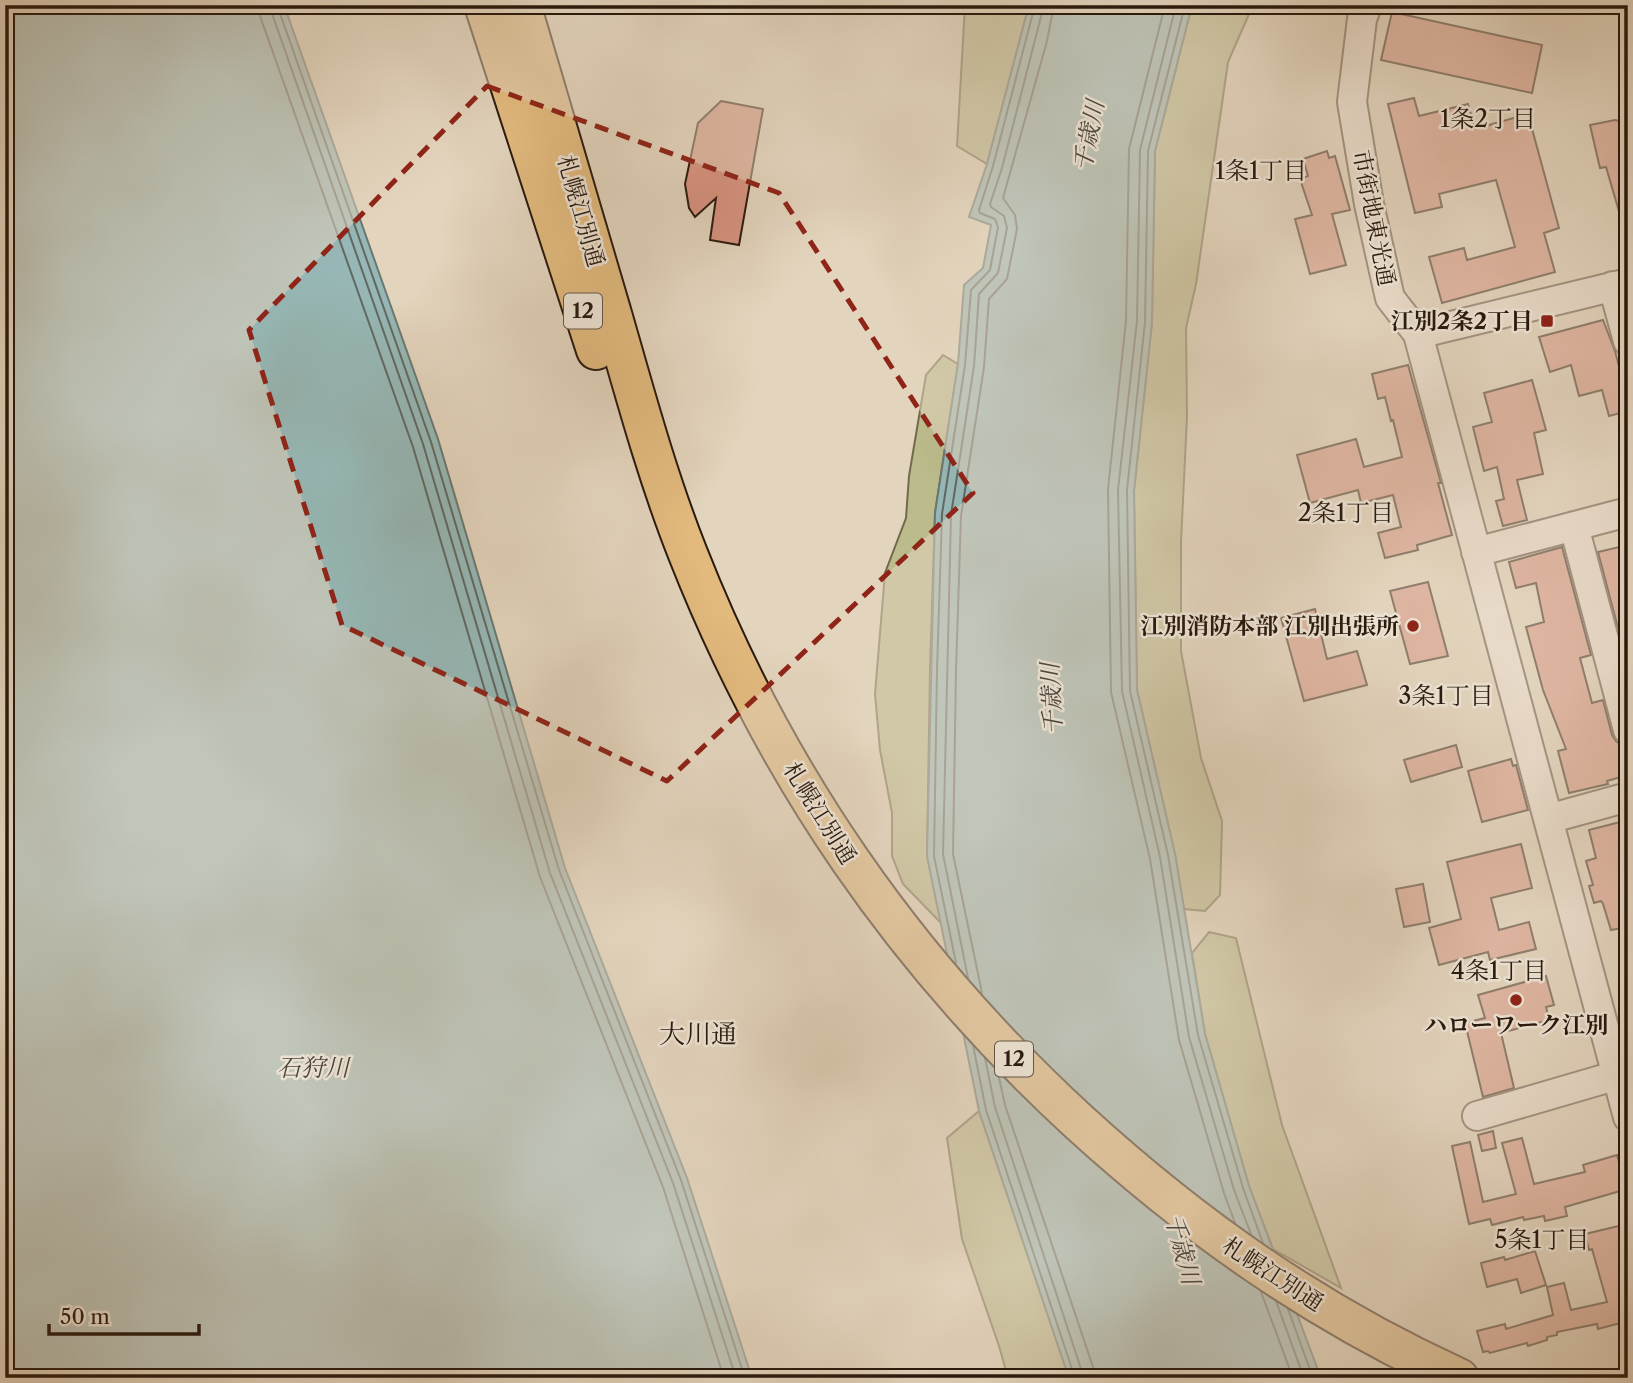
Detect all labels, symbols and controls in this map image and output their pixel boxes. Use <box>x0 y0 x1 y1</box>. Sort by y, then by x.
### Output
water label: 千歳川 <box>1067 95 1110 174</box>
district label: 1条2丁目 <box>1440 104 1536 133</box>
street label: 市街地東光通 <box>1347 148 1401 288</box>
street label: 札幌江別通 <box>552 152 610 270</box>
district label: 1条1丁目 <box>1215 156 1307 185</box>
road number: 12 <box>564 294 602 328</box>
place label: 江別2条2丁目 <box>1391 307 1533 335</box>
marker: 江別2条2丁目 <box>1539 313 1555 329</box>
district label: 2条1丁目 <box>1298 498 1394 527</box>
place label: 江別消防本部 江別出張所 <box>1140 612 1399 640</box>
marker: 江別消防本部 江別出張所 <box>1405 618 1421 634</box>
water label: 千歳川 <box>1035 659 1068 736</box>
district label: 3条1丁目 <box>1398 681 1494 710</box>
street label: 札幌江別通 <box>778 757 862 869</box>
district label: 4条1丁目 <box>1451 956 1547 985</box>
marker: ハローワーク江別 <box>1508 992 1524 1008</box>
place label: ハローワーク江別 <box>1424 1011 1608 1039</box>
district label: 大川通 <box>659 1018 737 1050</box>
road number: 12 <box>995 1042 1033 1076</box>
water label: 石狩川 <box>277 1053 352 1082</box>
water label: 千歳川 <box>1159 1210 1207 1290</box>
district label: 5条1丁目 <box>1494 1225 1590 1254</box>
street label: 札幌江別通 <box>1217 1231 1329 1317</box>
scale bar <box>49 1292 200 1336</box>
text: 50 m <box>60 1304 110 1329</box>

